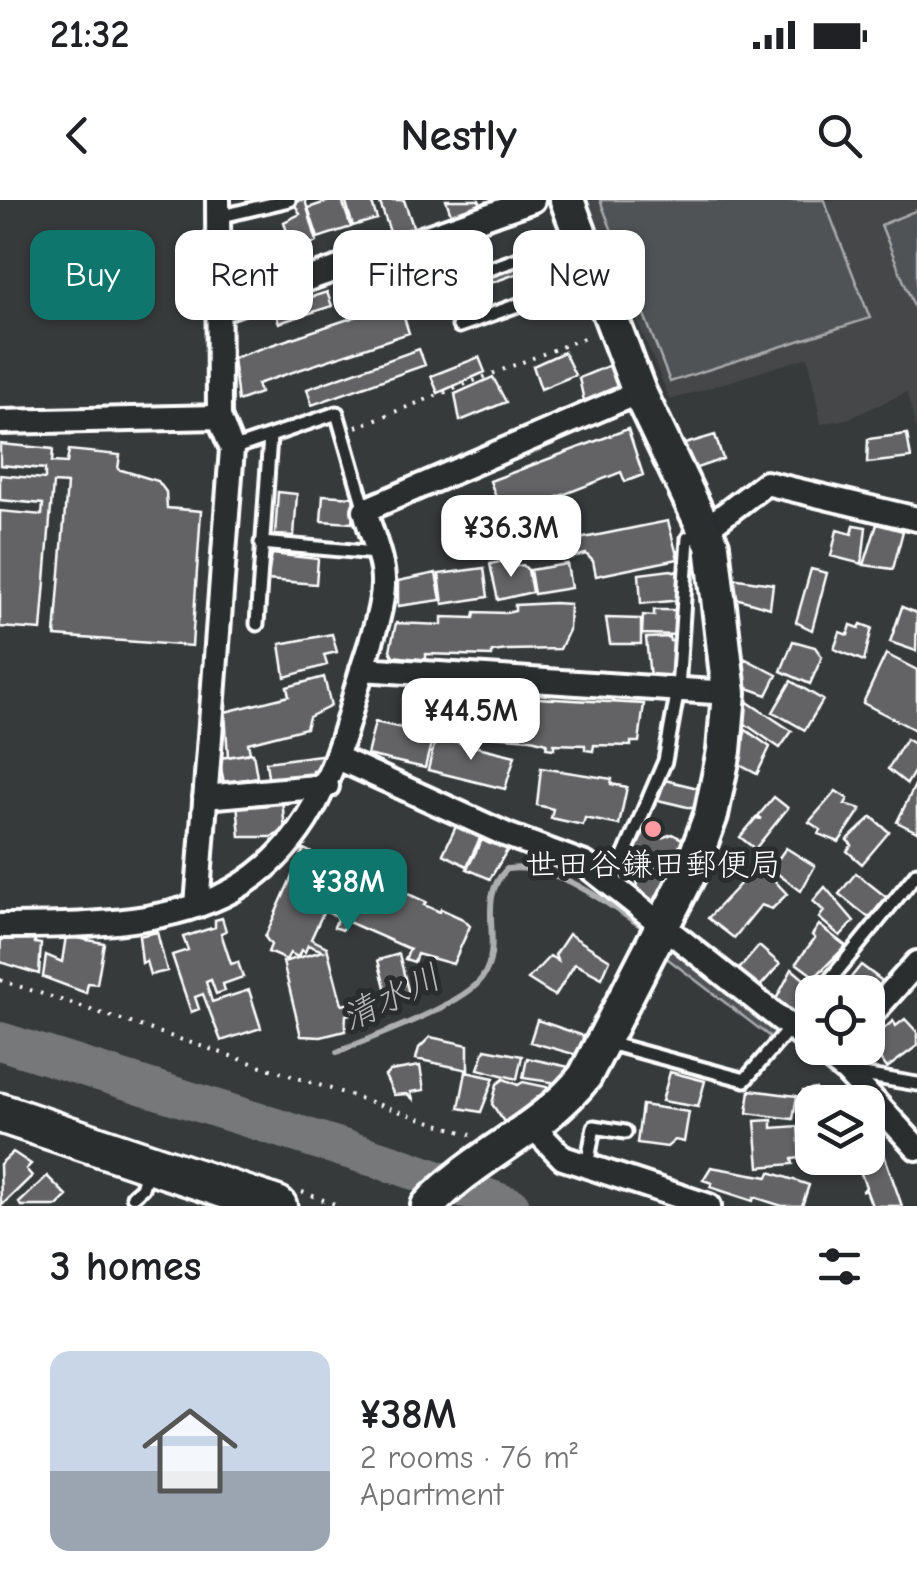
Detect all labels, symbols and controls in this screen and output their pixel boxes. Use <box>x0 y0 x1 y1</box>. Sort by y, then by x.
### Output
text: 21:32 <box>50 13 129 57</box>
icon: back <box>50 108 105 163</box>
icon: search <box>812 108 867 163</box>
text: Nestly <box>400 109 517 161</box>
chip: Buy <box>30 230 155 320</box>
chip: Rent <box>175 230 313 320</box>
chip: Filters <box>333 230 493 320</box>
chip: New <box>513 230 645 320</box>
pin: ¥36.3M <box>430 495 592 580</box>
text: ¥36.3M <box>463 509 559 546</box>
pin: ¥44.5M <box>390 678 552 763</box>
text: ¥44.5M <box>424 692 518 729</box>
marker: 世田谷鎌田郵便局 <box>642 818 664 840</box>
place label: 世田谷鎌田郵便局 <box>525 846 781 883</box>
pin: ¥38M <box>289 849 407 934</box>
text: ¥38M <box>311 863 385 900</box>
water label: 清水川 <box>335 956 447 1039</box>
map controls <box>795 975 885 1175</box>
button: locate <box>795 975 885 1065</box>
button: layers <box>795 1085 885 1175</box>
icon: filters <box>812 1239 867 1294</box>
text: 3 homes <box>50 1242 201 1291</box>
text: ¥38M <box>360 1390 457 1439</box>
icon: home <box>130 1391 250 1511</box>
text: 2 rooms · 76 m² <box>360 1439 578 1476</box>
text: Apartment <box>360 1476 503 1513</box>

